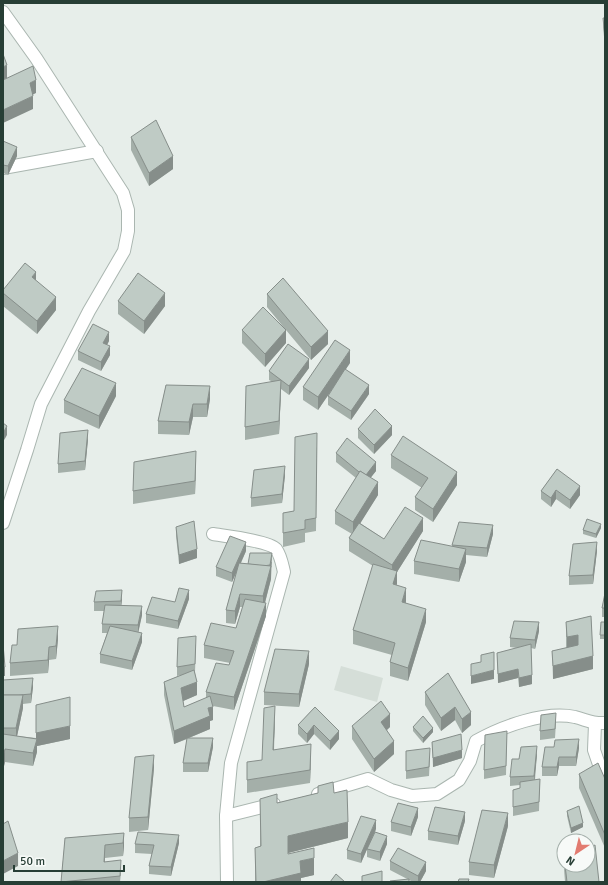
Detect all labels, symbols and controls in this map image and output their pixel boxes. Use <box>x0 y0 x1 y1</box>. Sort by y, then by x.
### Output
north arrow <box>556 833 596 873</box>
scale bar <box>14 847 124 873</box>
text: N <box>564 853 577 868</box>
text: 50 m <box>20 854 45 869</box>

